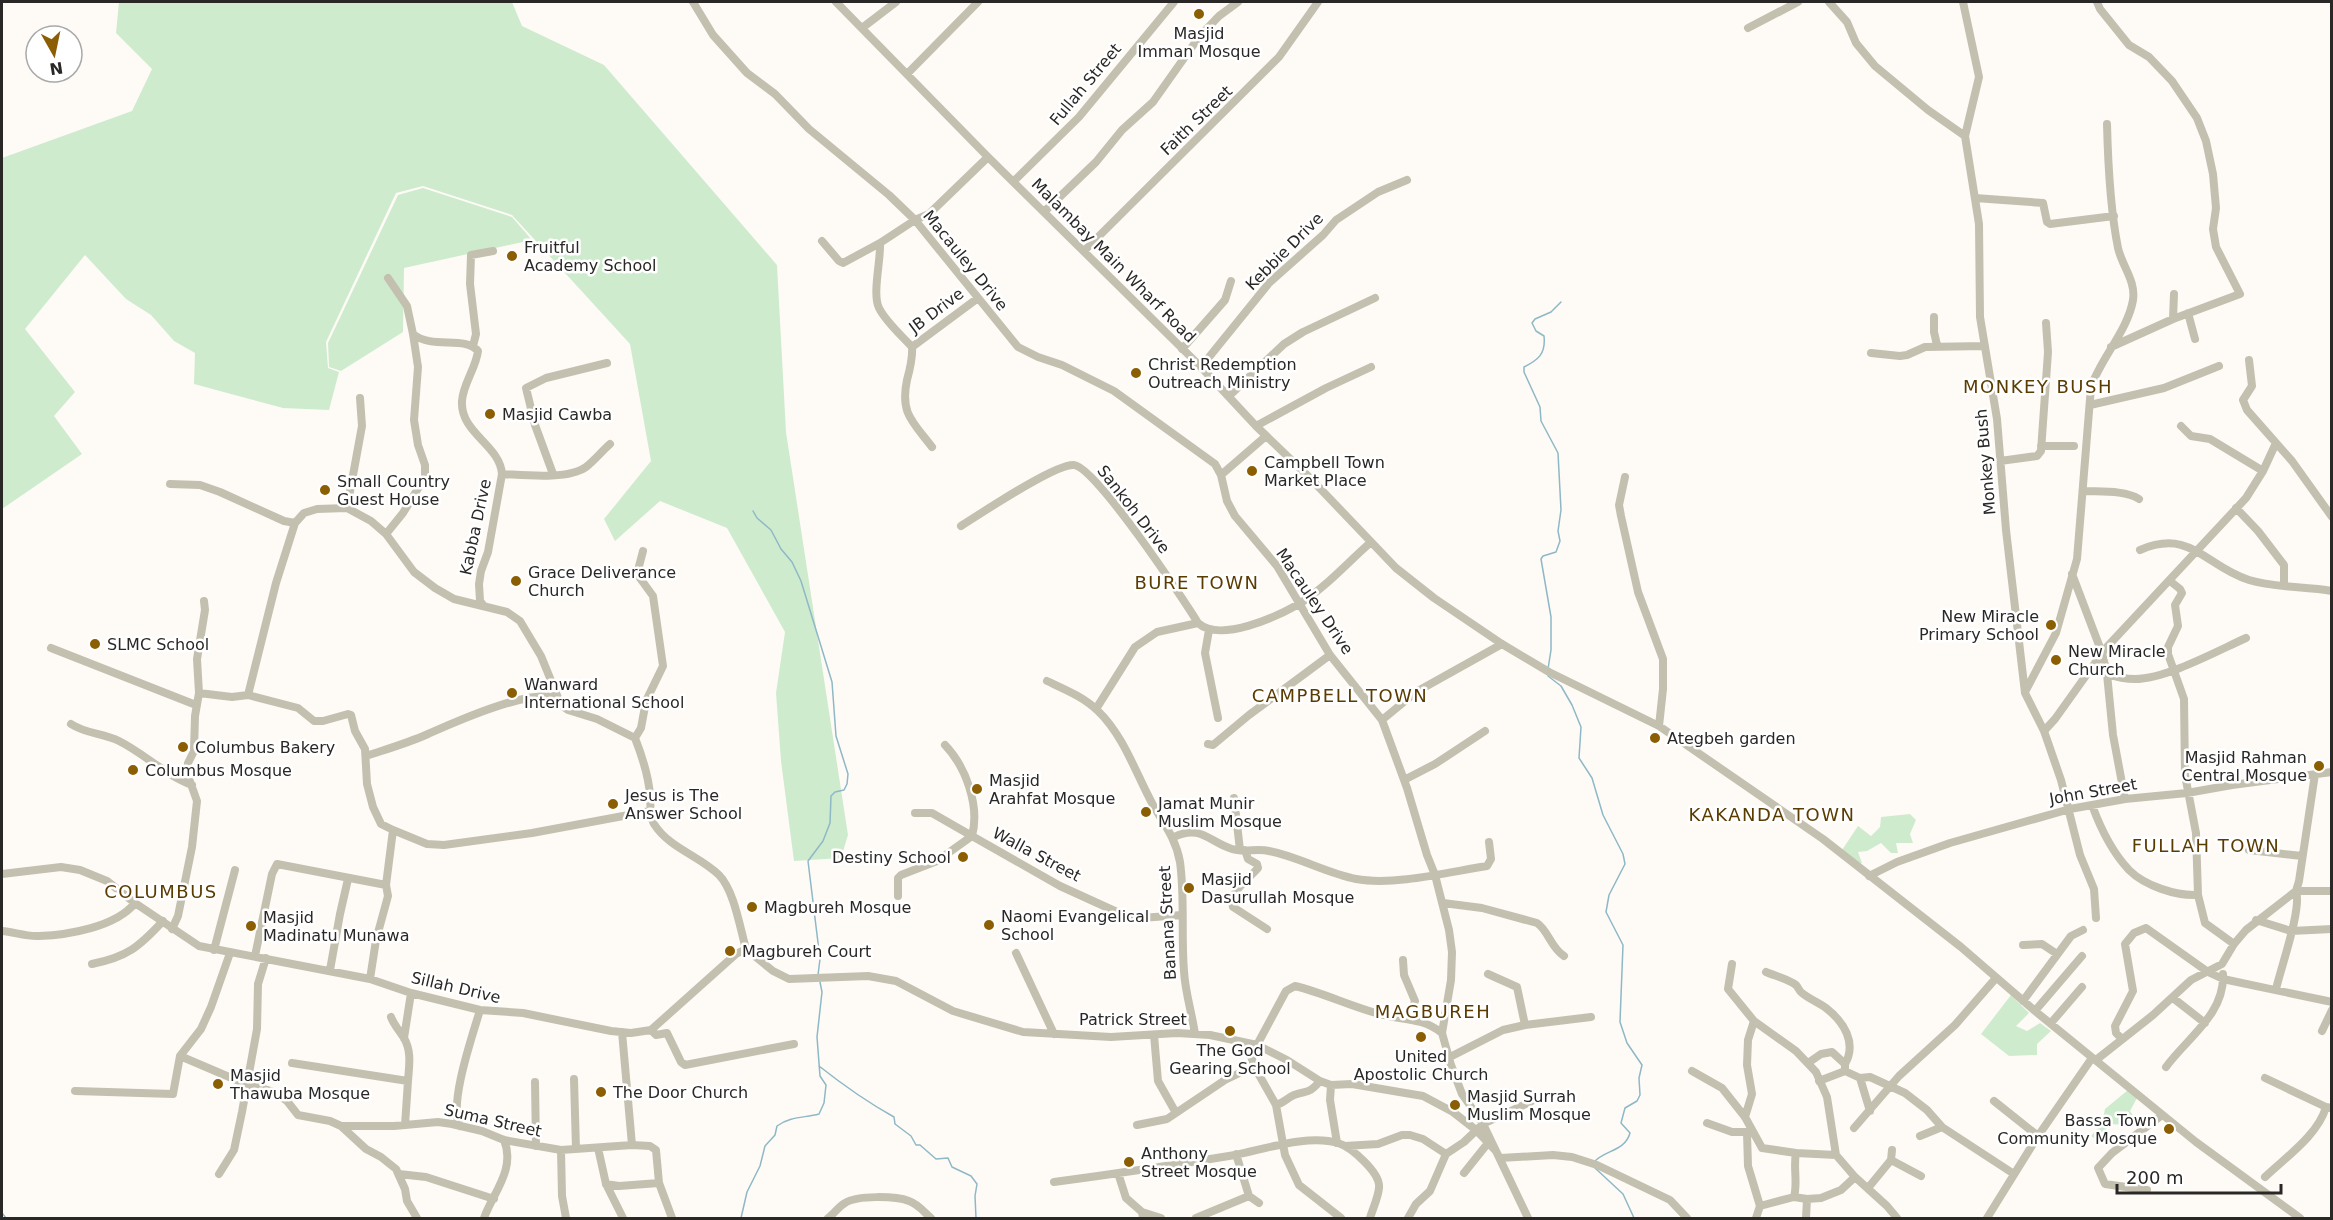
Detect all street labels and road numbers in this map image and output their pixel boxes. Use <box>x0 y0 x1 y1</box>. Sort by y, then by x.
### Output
street label: Fullah Street <box>1046 40 1125 129</box>
street label: Faith Street <box>1157 82 1236 159</box>
street label: Malambay Main Wharf Road <box>1028 174 1200 346</box>
street label: Macauley Drive <box>919 206 1012 314</box>
street label: Kebbie Drive <box>1242 209 1327 294</box>
street label: JB Drive <box>904 284 967 338</box>
street label: Monkey Bush <box>1971 408 2000 516</box>
street label: Sankoh Drive <box>1093 462 1174 557</box>
street label: Kabba Drive <box>456 477 495 577</box>
street label: Macauley Drive <box>1272 545 1357 658</box>
street label: John Street <box>2047 774 2138 809</box>
street label: Walla Street <box>989 823 1084 886</box>
street label: Banana Street <box>1155 865 1180 981</box>
street label: Sillah Drive <box>409 968 502 1007</box>
street label: Patrick Street <box>1079 1010 1187 1029</box>
street label: Suma Street <box>442 1100 543 1141</box>

